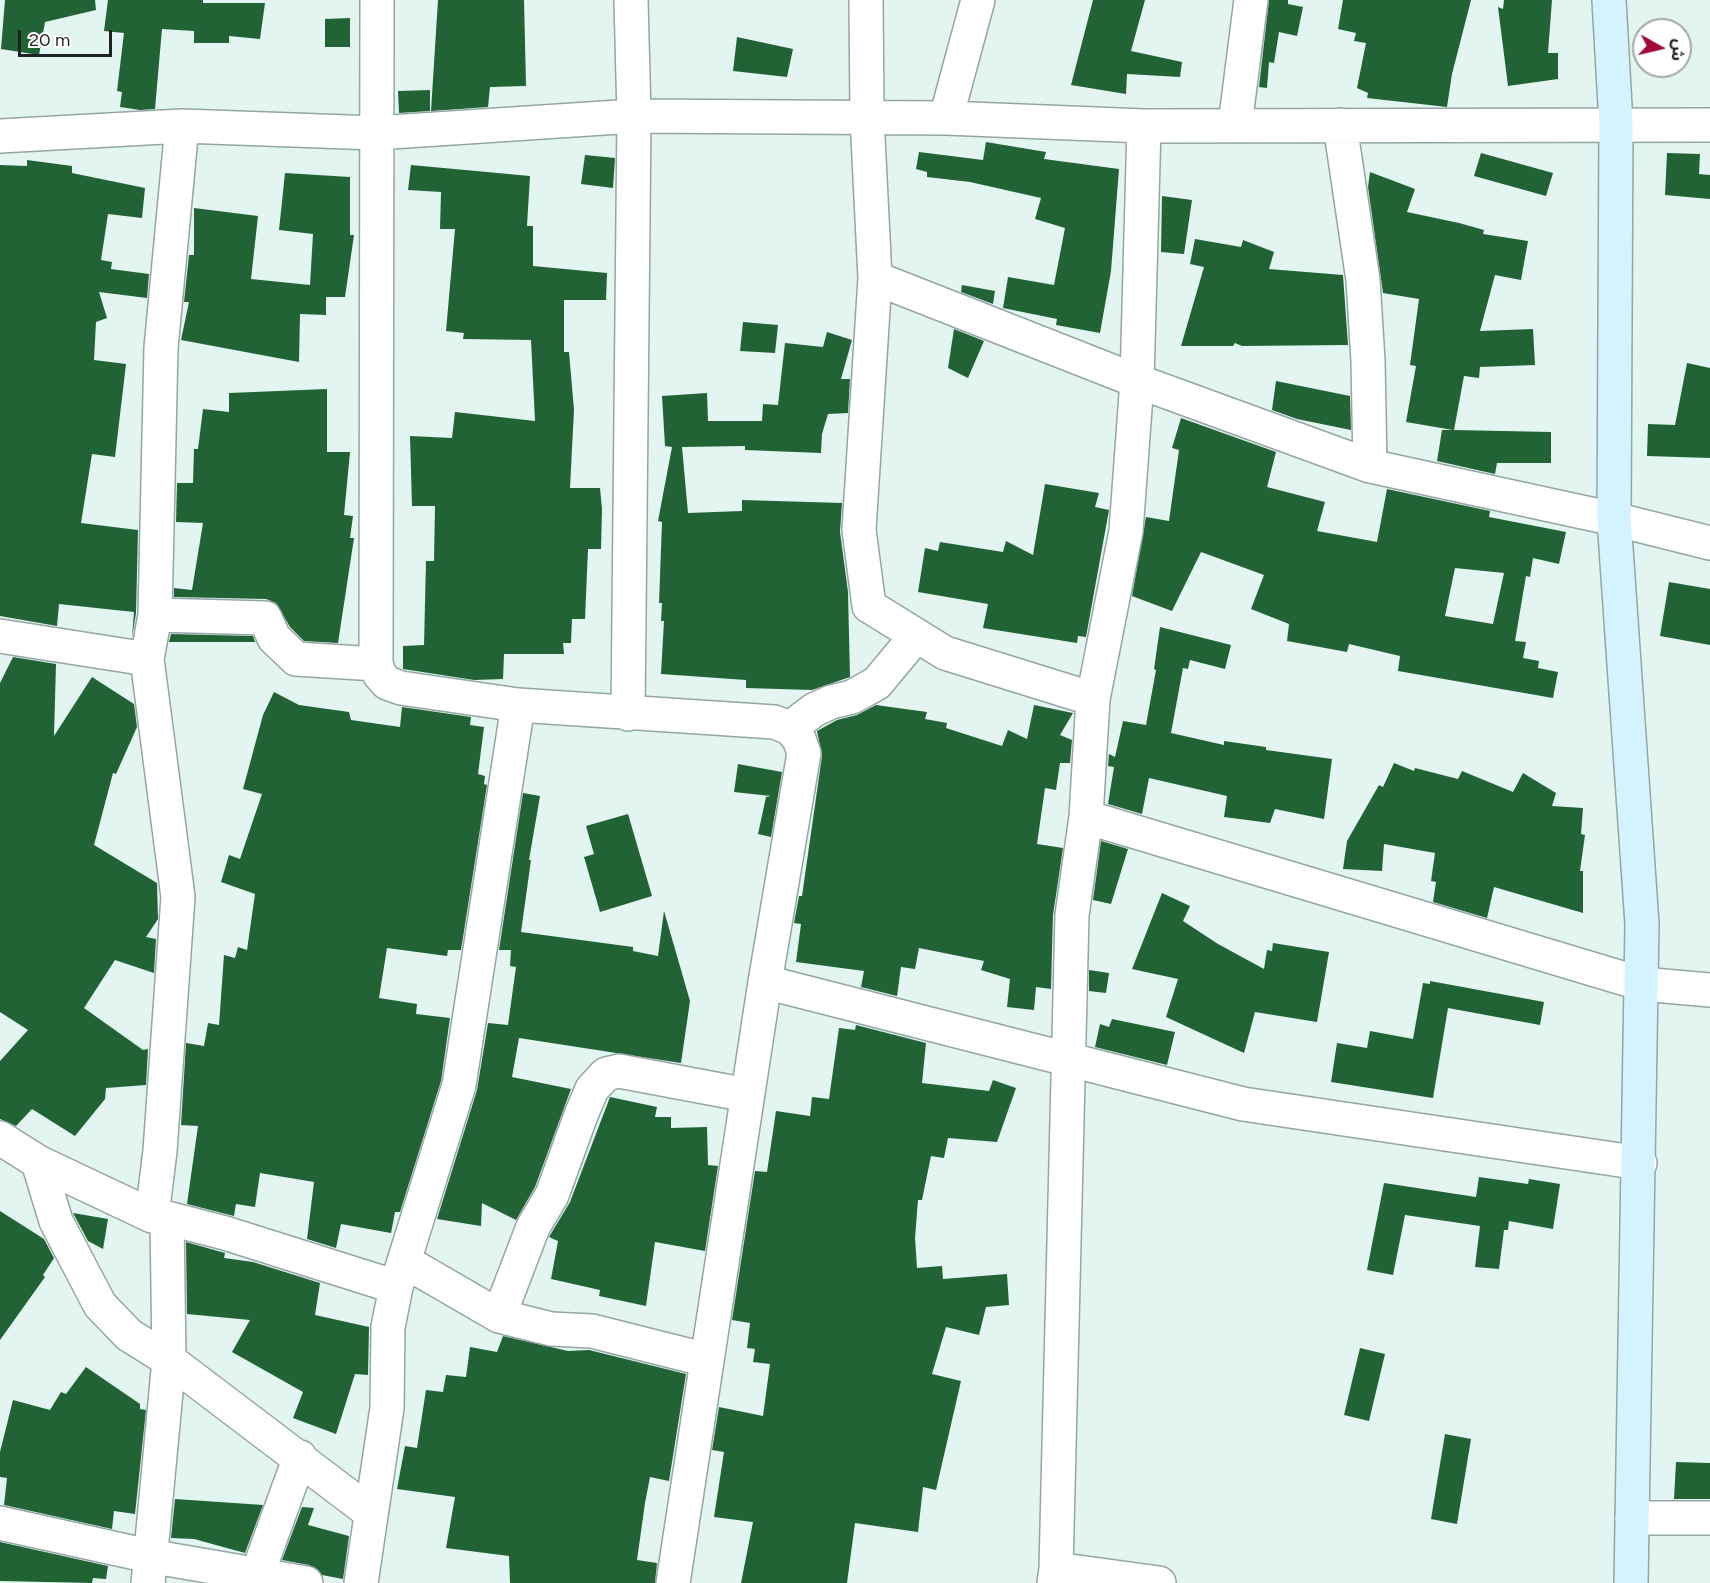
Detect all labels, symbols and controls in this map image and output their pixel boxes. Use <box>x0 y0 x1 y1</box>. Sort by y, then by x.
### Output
scale bar <box>21 18 116 56</box>
north arrow <box>1632 18 1692 78</box>
text: 20 m <box>29 29 70 51</box>
text: ش <box>1667 38 1689 62</box>

